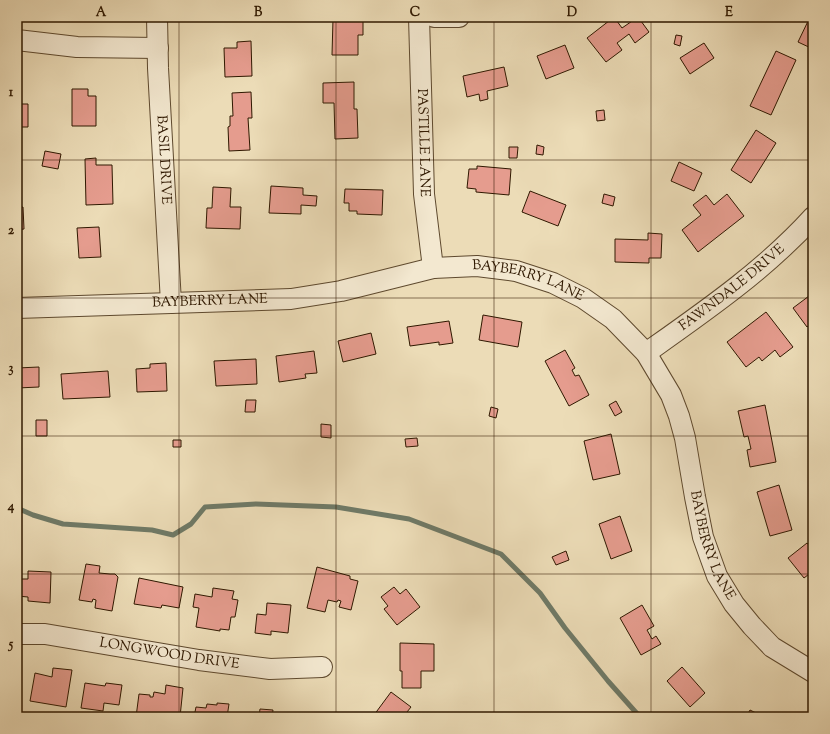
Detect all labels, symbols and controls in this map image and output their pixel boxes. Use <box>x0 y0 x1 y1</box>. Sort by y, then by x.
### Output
text: A <box>96 4 107 22</box>
text: B <box>254 4 263 22</box>
text: C <box>410 4 420 22</box>
text: D <box>567 4 577 22</box>
text: E <box>725 4 733 22</box>
text: 1 <box>9 84 14 102</box>
street label: PASTILLE LANE <box>411 88 434 198</box>
street label: BASIL DRIVE <box>151 115 176 206</box>
text: 2 <box>8 222 15 240</box>
street label: FAWNDALE DRIVE <box>675 240 790 336</box>
street label: BAYBERRY LANE <box>472 256 587 307</box>
street label: BAYBERRY LANE <box>152 290 269 314</box>
text: 3 <box>8 360 14 378</box>
street label: BAYBERRY LANE <box>684 489 740 605</box>
text: 4 <box>7 498 15 516</box>
street label: LONGWOOD DRIVE <box>98 633 241 675</box>
text: 5 <box>8 636 14 654</box>

